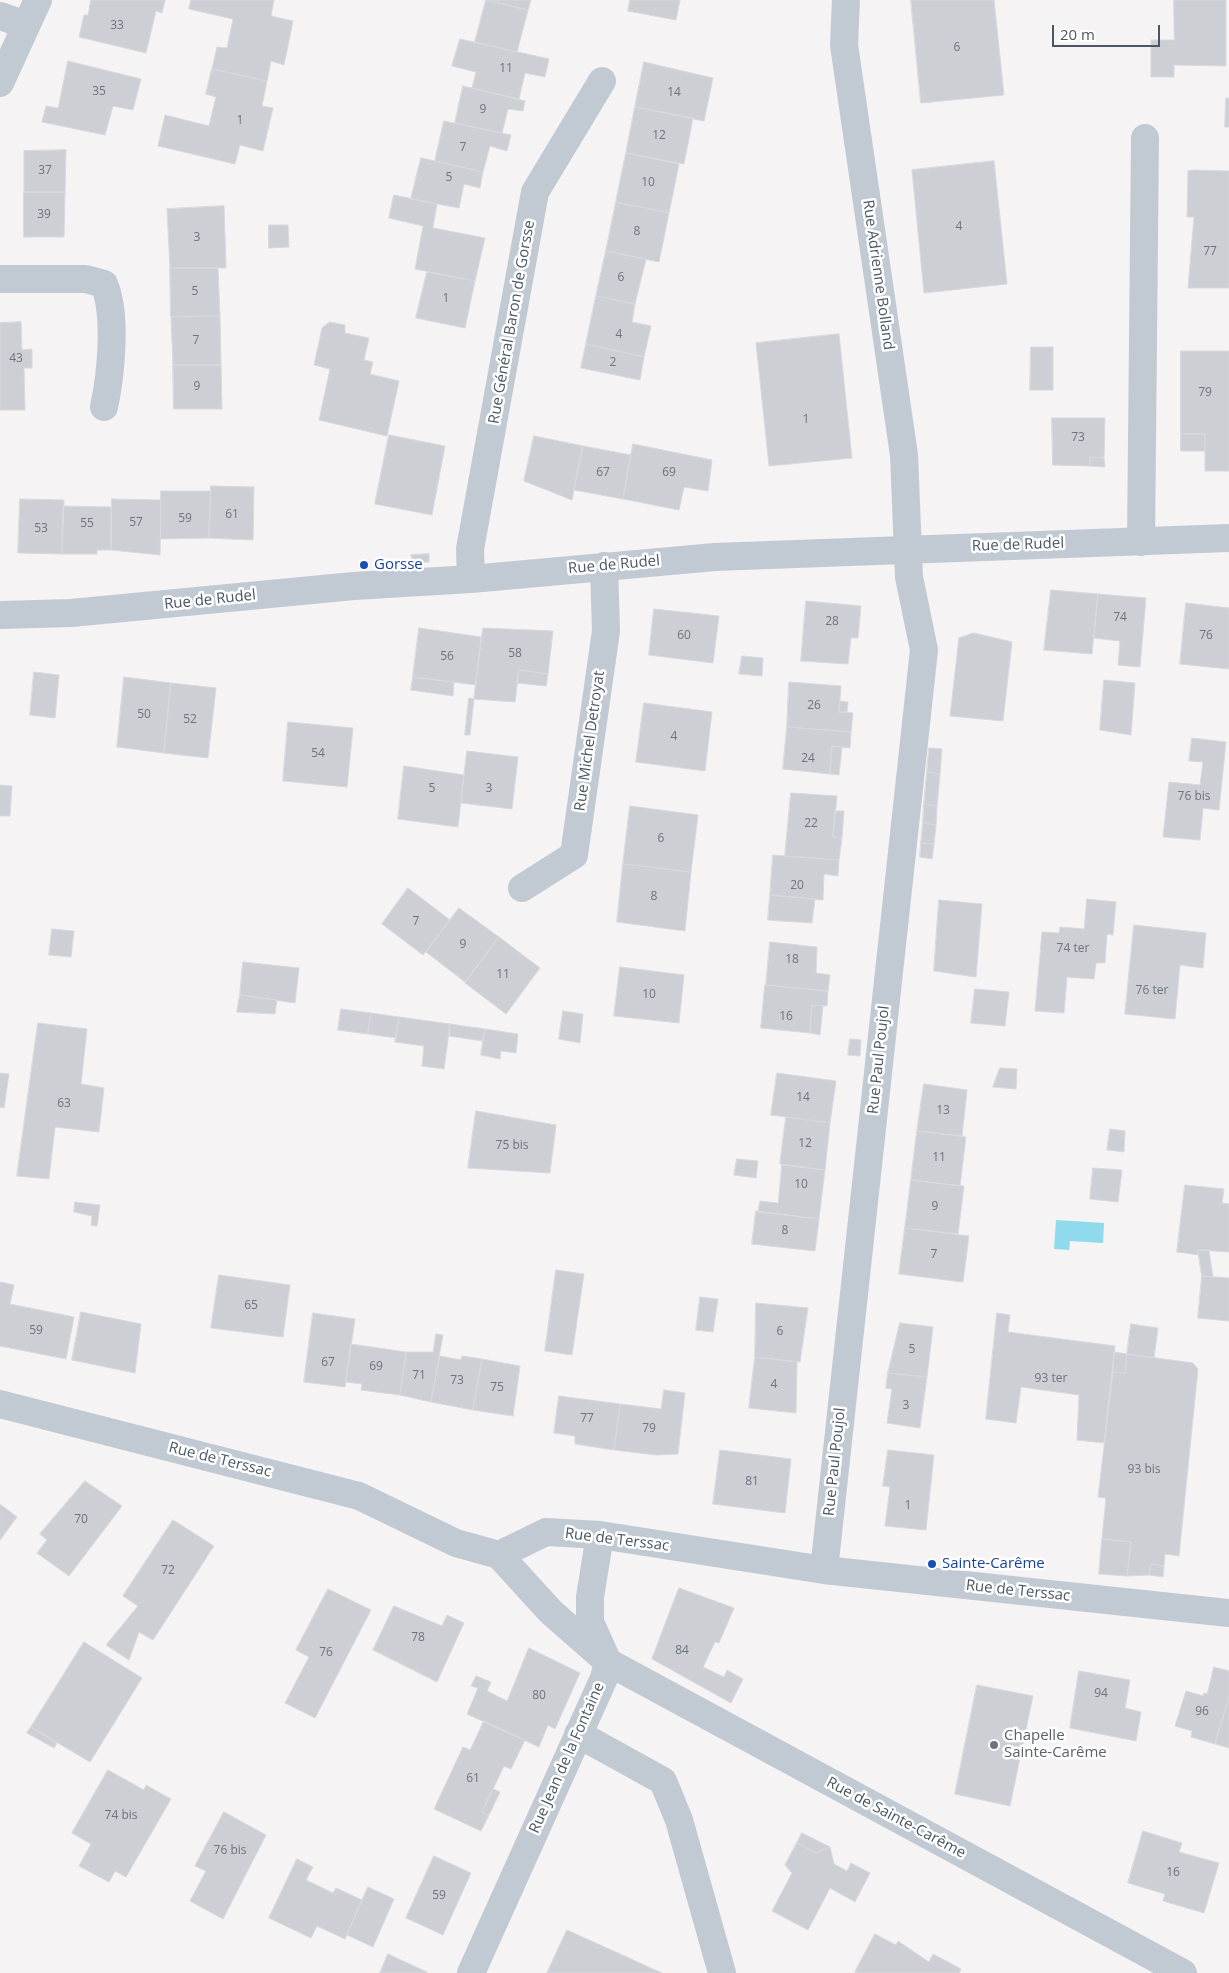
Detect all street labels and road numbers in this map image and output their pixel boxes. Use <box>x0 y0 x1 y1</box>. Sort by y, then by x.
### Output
street label: Rue Adrienne Bolland <box>859 199 897 351</box>
street label: Rue Général Baron de Gorsse <box>485 219 539 425</box>
street label: Rue de Rudel <box>972 534 1064 556</box>
street label: Rue de Rudel <box>567 552 661 578</box>
street label: Rue de Rudel <box>163 586 257 614</box>
street label: Rue Michel Detroyat <box>571 670 609 812</box>
street label: Rue Paul Poujol <box>864 1005 894 1115</box>
street label: Rue Paul Poujol <box>820 1407 850 1517</box>
street label: Rue de Terssac <box>167 1439 273 1481</box>
street label: Rue de Terssac <box>564 1525 670 1555</box>
street label: Rue de Terssac <box>965 1577 1071 1605</box>
street label: Rue Jean de la Fontaine <box>526 1680 608 1836</box>
street label: Rue de Sainte-Carême <box>823 1774 969 1862</box>

